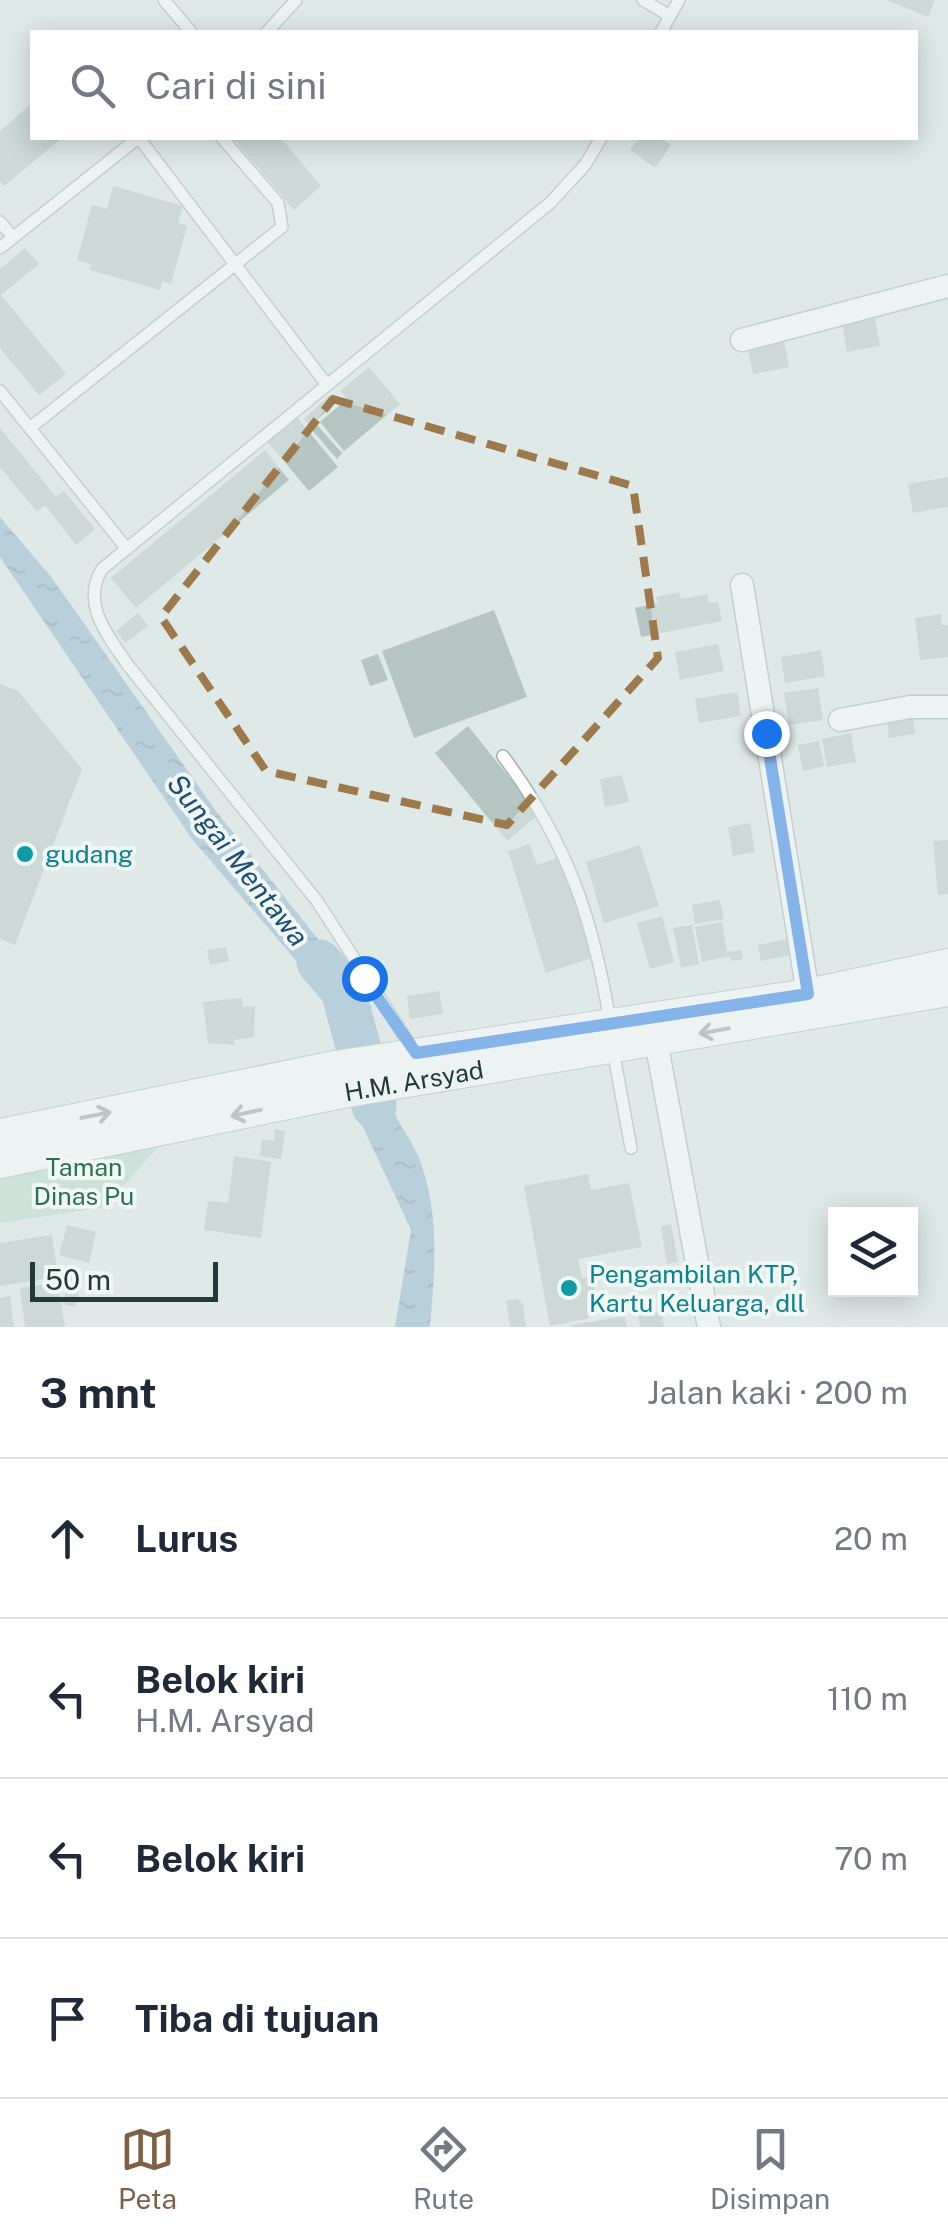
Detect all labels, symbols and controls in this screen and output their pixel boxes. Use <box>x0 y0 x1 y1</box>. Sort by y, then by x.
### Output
search box <box>30 30 918 140</box>
icon: search <box>65 58 120 113</box>
text: Cari di sini <box>145 63 327 108</box>
route end <box>744 711 790 757</box>
water label: Sungai Mentawa <box>161 767 316 952</box>
place label: gudang <box>45 839 133 869</box>
marker: gudang <box>14 843 36 865</box>
route start <box>342 956 388 1002</box>
one-way arrow <box>698 1022 731 1041</box>
street label: H.M. Arsyad <box>342 1054 486 1107</box>
one-way arrow <box>79 1105 111 1124</box>
one-way arrow <box>231 1105 263 1124</box>
park label: Taman Dinas Pu <box>34 1152 134 1211</box>
map controls <box>828 1207 918 1297</box>
button: layers <box>828 1207 918 1297</box>
scale bar <box>30 1257 218 1302</box>
place label: Pengambilan KTP, Kartu Keluarga, dll <box>589 1259 805 1318</box>
text: 50 m <box>45 1263 111 1296</box>
marker: Pengambilan KTP, Kartu Keluarga, dll <box>558 1277 580 1299</box>
text: 3 mnt <box>40 1368 157 1417</box>
text: Jalan kaki · 200 m <box>647 1374 908 1411</box>
icon: ahead <box>40 1511 95 1566</box>
text: Lurus <box>135 1516 238 1561</box>
text: 20 m <box>834 1520 908 1557</box>
text: Belok kiri <box>135 1657 305 1702</box>
icon: left <box>40 1671 95 1726</box>
text: 110 m <box>827 1680 908 1717</box>
text: H.M. Arsyad <box>135 1702 315 1739</box>
icon: left <box>40 1831 95 1886</box>
text: Belok kiri <box>135 1836 305 1881</box>
text: 70 m <box>834 1840 908 1877</box>
icon: arrive <box>40 1991 95 2046</box>
text: Tiba di tujuan <box>135 1996 379 2041</box>
tab: Peta <box>118 2122 177 2215</box>
tab: Rute <box>413 2122 474 2215</box>
tab: Disimpan <box>710 2122 830 2215</box>

